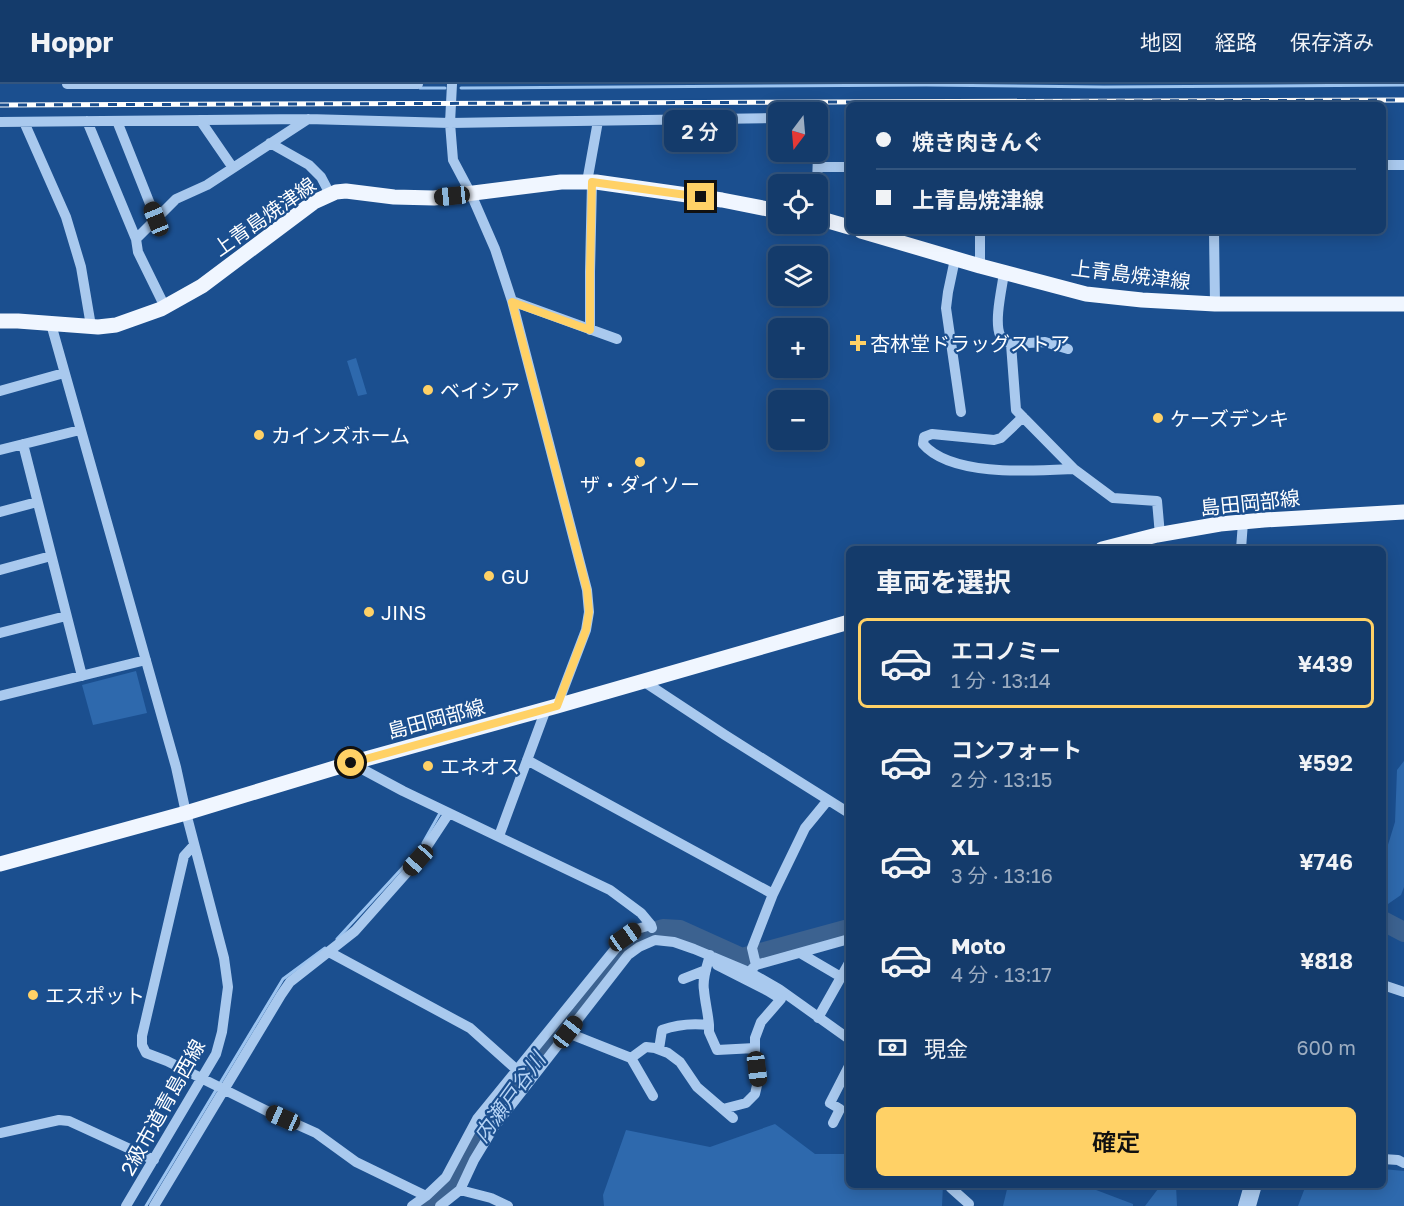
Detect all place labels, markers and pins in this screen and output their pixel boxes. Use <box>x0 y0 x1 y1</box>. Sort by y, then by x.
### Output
place label: 杏林堂ドラッグストア <box>870 331 1070 355</box>
marker: 杏林堂ドラッグストア <box>851 336 865 350</box>
place label: ベイシア <box>440 378 520 402</box>
marker: ベイシア <box>421 383 435 397</box>
place label: ケーズデンキ <box>1170 406 1289 430</box>
marker: ケーズデンキ <box>1151 411 1165 425</box>
place label: カインズホーム <box>271 423 410 447</box>
marker: カインズホーム <box>252 428 266 442</box>
marker: ザ・ダイソー <box>633 455 647 469</box>
place label: ザ・ダイソー <box>580 472 700 496</box>
place label: GU <box>501 564 530 588</box>
marker: GU <box>482 569 496 583</box>
place label: JINS <box>381 600 426 624</box>
marker: JINS <box>362 605 376 619</box>
place label: エネオス <box>440 754 520 778</box>
marker: エネオス <box>421 759 435 773</box>
place label: エスポット <box>45 983 145 1007</box>
marker: エスポット <box>26 988 40 1002</box>

